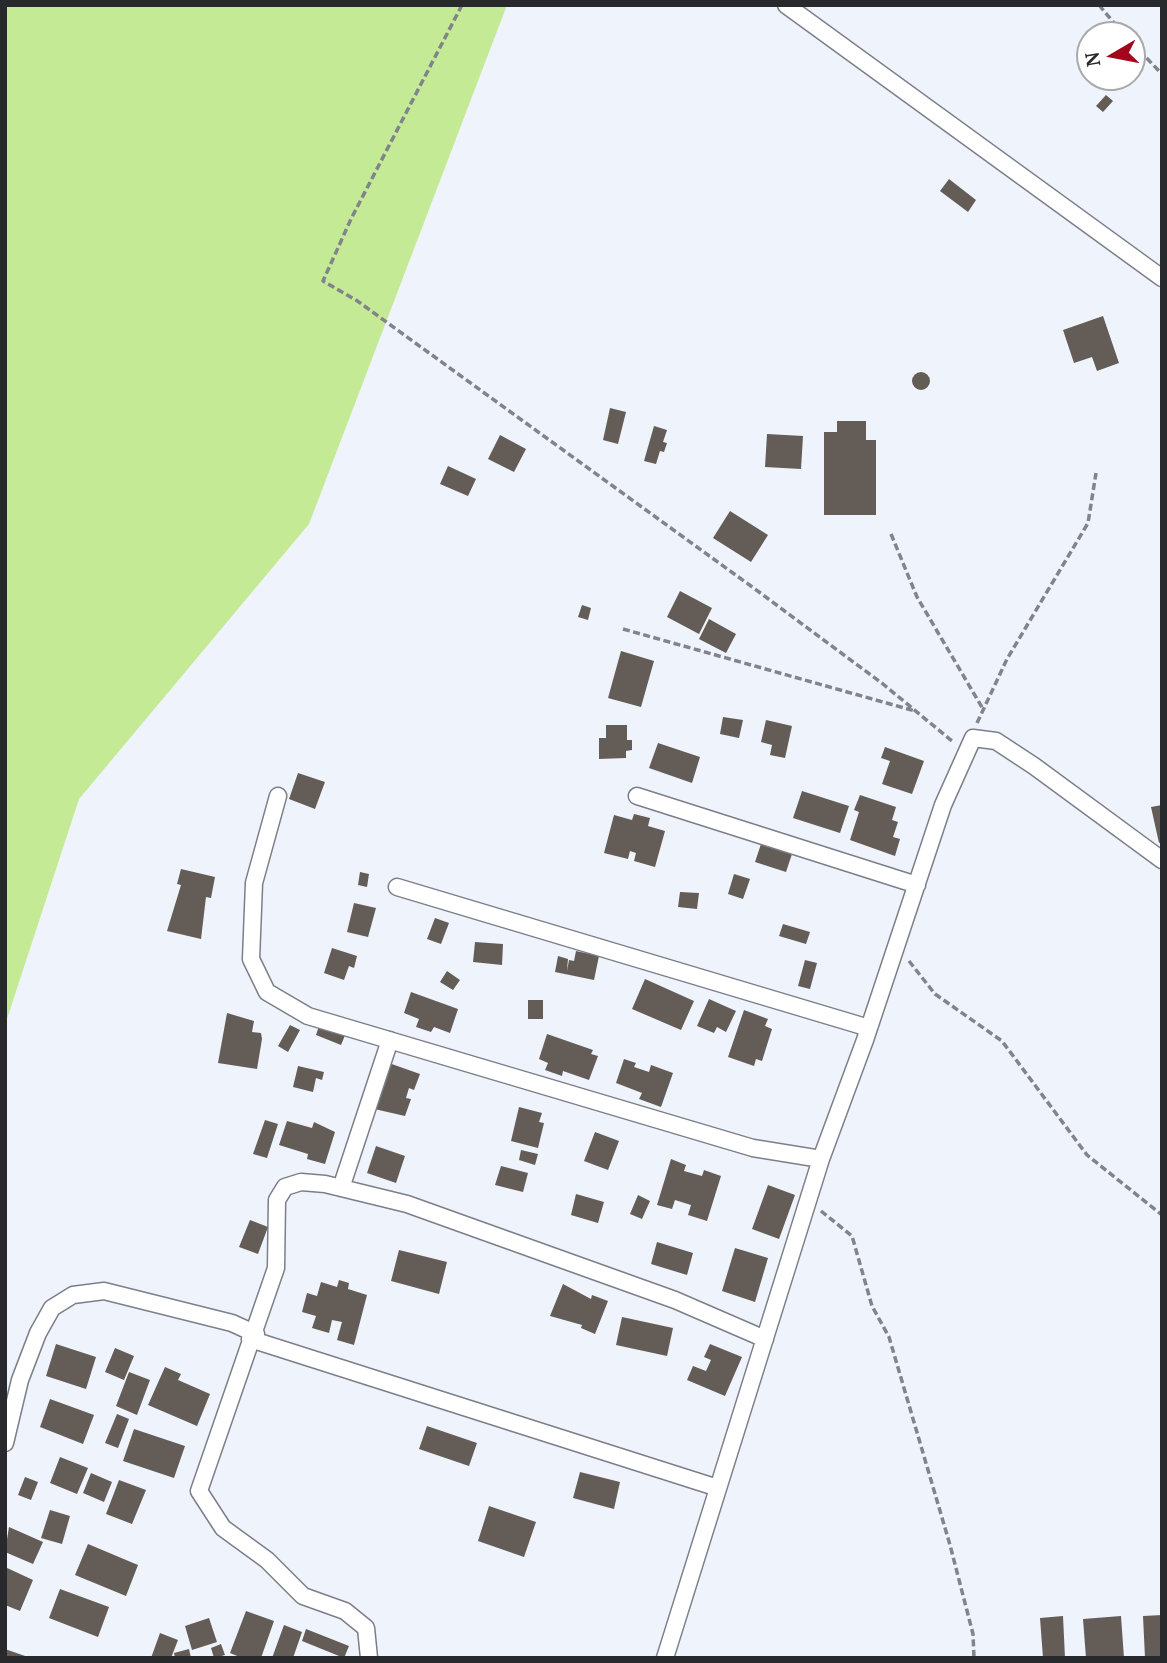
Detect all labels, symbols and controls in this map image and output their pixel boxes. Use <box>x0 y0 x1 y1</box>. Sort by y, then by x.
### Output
north arrow <box>1076 21 1146 91</box>
text: N <box>1078 50 1105 69</box>

